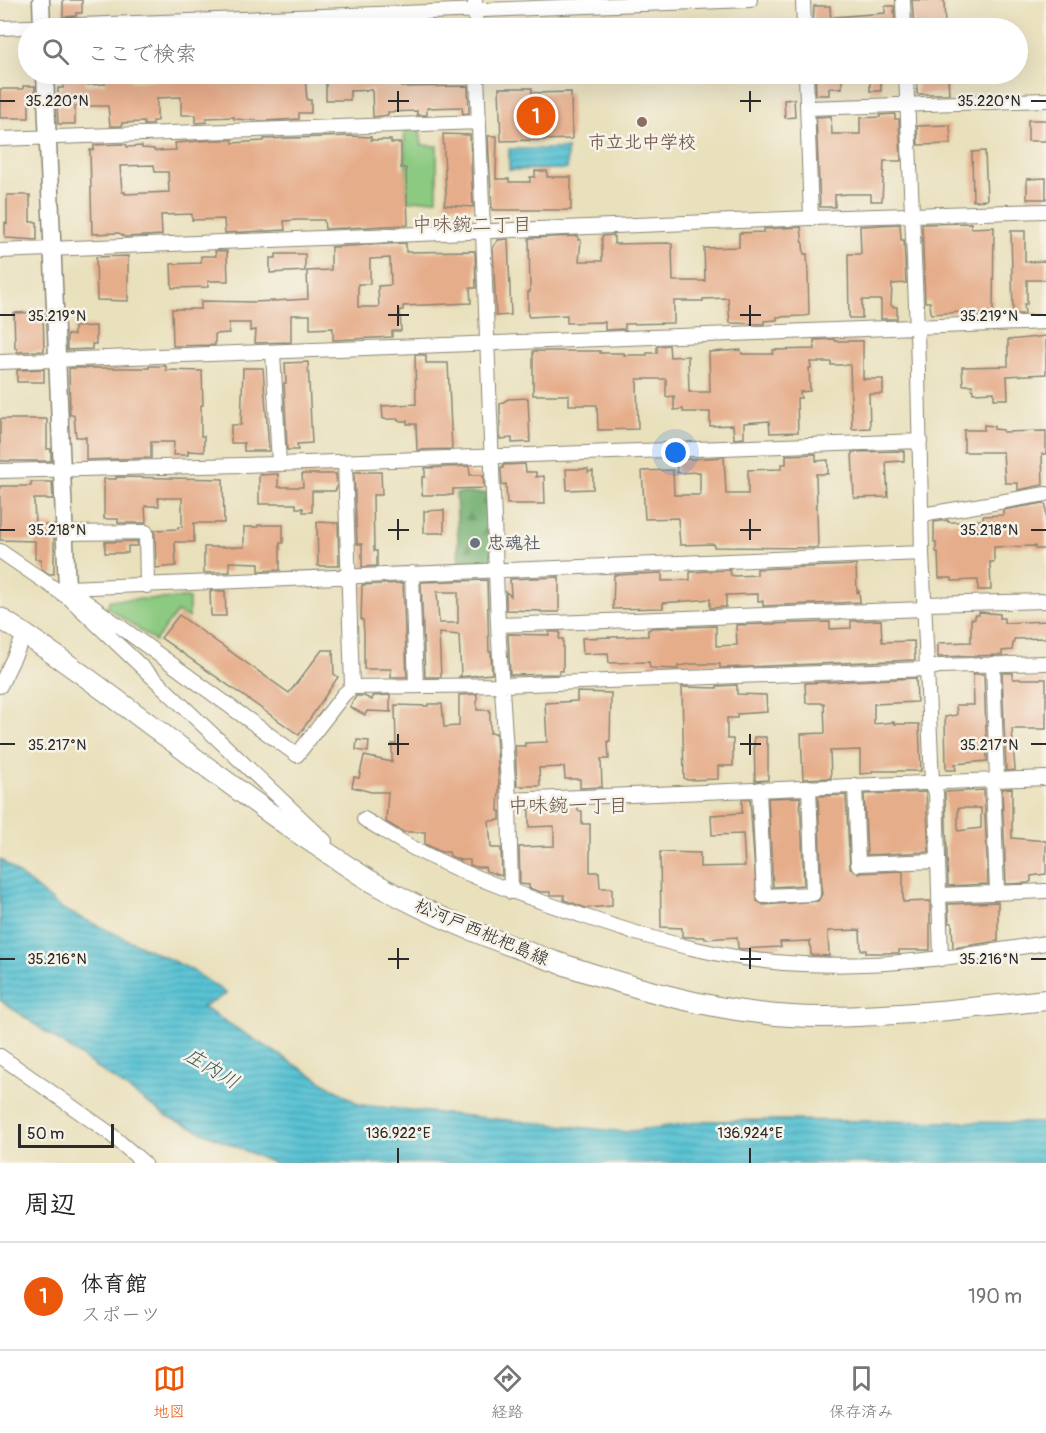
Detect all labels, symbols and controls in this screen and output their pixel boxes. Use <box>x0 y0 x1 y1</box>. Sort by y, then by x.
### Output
search box <box>18 18 1028 84</box>
icon: search <box>39 35 72 68</box>
text: ここで検索 <box>87 40 197 68</box>
text: 35.220°N <box>25 92 89 111</box>
text: 35.220°N <box>957 92 1021 111</box>
pin: 1 <box>516 94 556 138</box>
marker: 市立北中学校 <box>635 115 649 129</box>
place label: 市立北中学校 <box>588 131 696 154</box>
district label: 中味鋺二丁目 <box>412 212 532 237</box>
text: 35.219°N <box>28 307 86 326</box>
text: 35.219°N <box>960 307 1018 326</box>
your location <box>661 438 690 467</box>
text: 35.218°N <box>28 521 86 540</box>
text: 35.218°N <box>960 521 1018 540</box>
place label: 忠魂社 <box>487 532 541 555</box>
marker: 忠魂社 <box>468 536 482 550</box>
text: 35.217°N <box>28 736 86 755</box>
text: 35.217°N <box>960 736 1018 755</box>
district label: 中味鋺一丁目 <box>508 793 628 818</box>
street label: 松河戸西枇杷島線 <box>411 894 553 971</box>
text: 35.216°N <box>27 950 87 969</box>
text: 35.216°N <box>959 950 1019 969</box>
water label: 庄内川 <box>180 1042 244 1095</box>
scale bar <box>18 1121 114 1148</box>
text: 50 m <box>27 1124 64 1144</box>
text: 136.922°E <box>365 1124 431 1143</box>
text: 136.924°E <box>717 1124 783 1143</box>
text: 周辺 <box>24 1189 76 1221</box>
text: 体育館 <box>81 1270 147 1298</box>
text: 1 <box>40 1284 47 1309</box>
text: 190 m <box>968 1284 1022 1309</box>
text: スポーツ <box>81 1302 161 1327</box>
tab: 地図 <box>153 1362 186 1422</box>
tab: 経路 <box>491 1362 524 1422</box>
tab: 保存済み <box>829 1362 893 1422</box>

